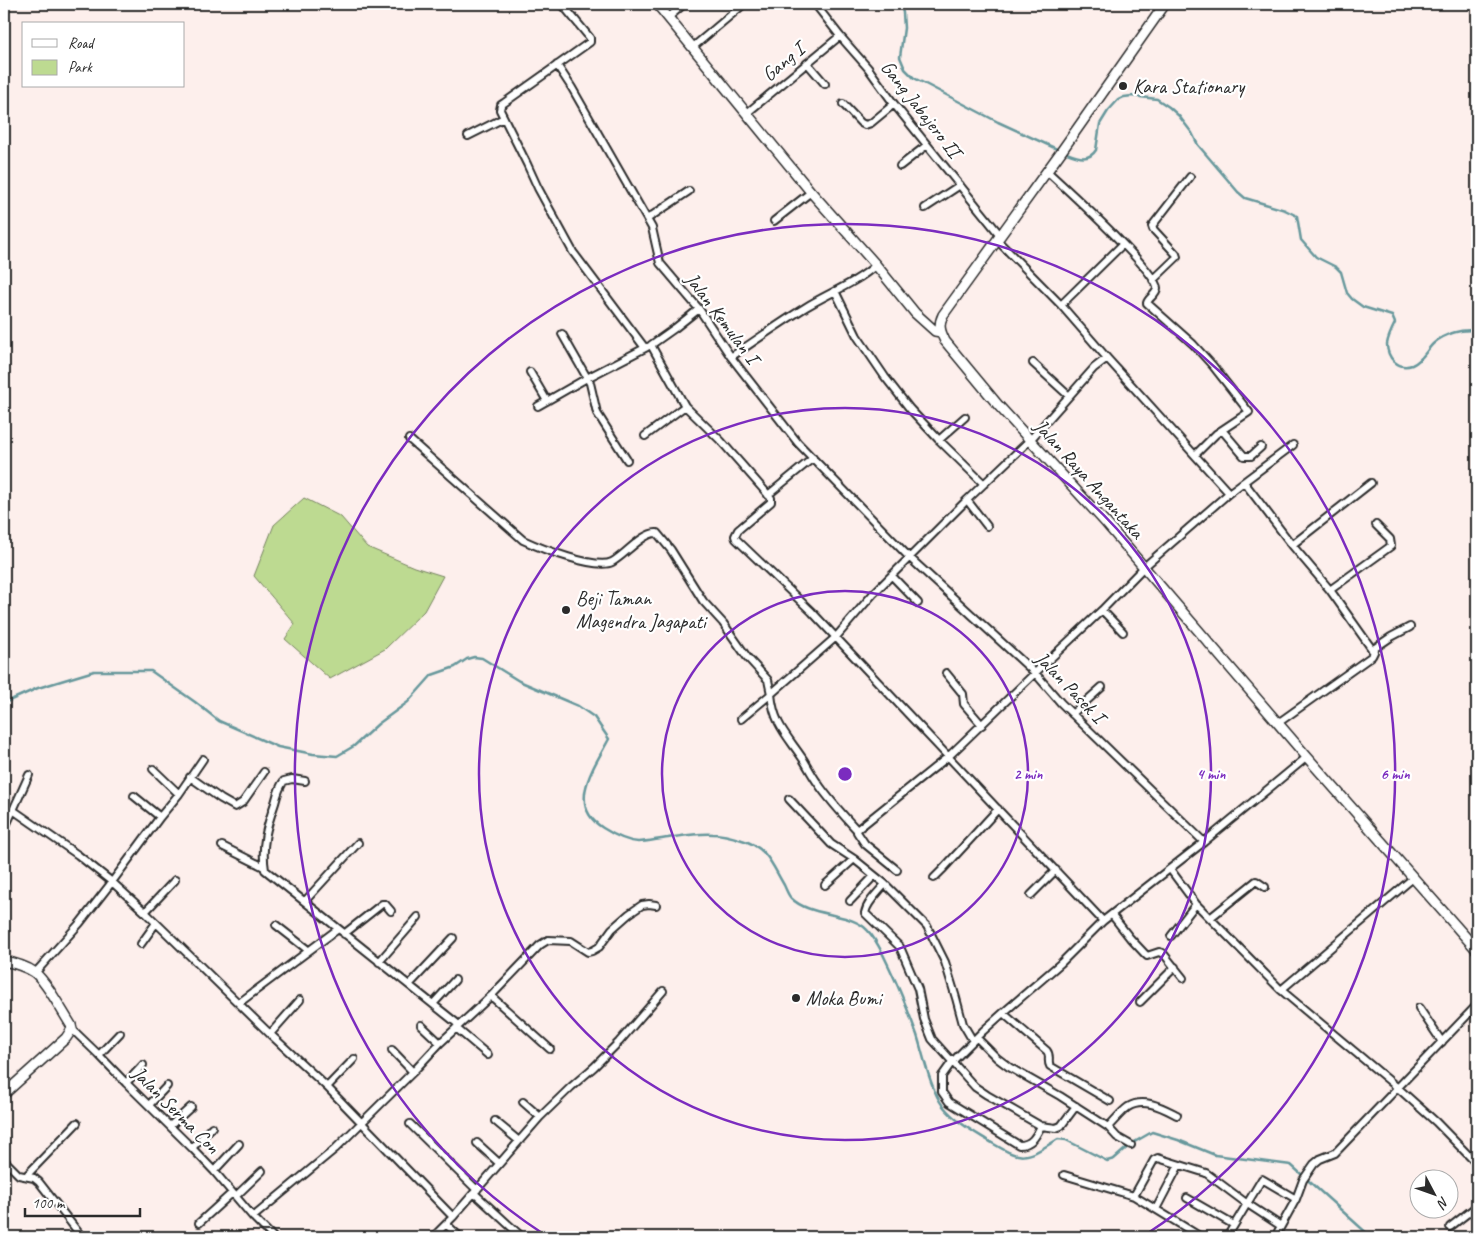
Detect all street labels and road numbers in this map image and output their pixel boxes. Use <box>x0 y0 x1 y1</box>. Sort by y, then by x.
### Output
street label: Gang I <box>757 34 813 87</box>
street label: Gang Jabajero II <box>875 55 969 166</box>
street label: Jalan Kemulan I <box>679 267 767 373</box>
street label: Jalan Raya Angantaka <box>1028 413 1150 545</box>
street label: Jalan Pasek I <box>1029 645 1114 732</box>
street label: Jalan Serma Con <box>126 1060 226 1160</box>

